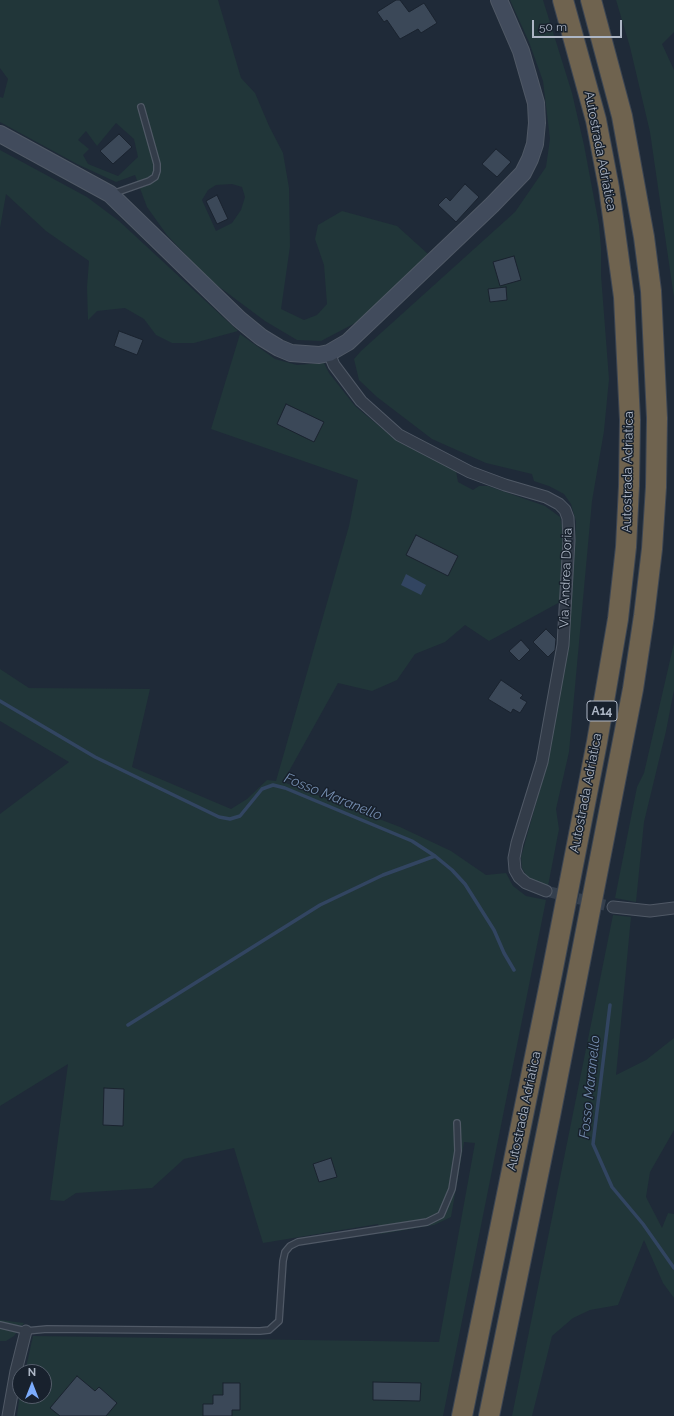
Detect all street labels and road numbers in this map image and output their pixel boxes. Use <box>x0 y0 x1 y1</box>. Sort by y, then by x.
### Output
street label: Autostrada Adriatica <box>581 90 619 212</box>
street label: Autostrada Adriatica <box>619 411 637 533</box>
street label: Via Andrea Doria <box>556 528 576 628</box>
road number: A14 <box>587 701 617 721</box>
street label: Autostrada Adriatica <box>567 732 605 854</box>
street label: Autostrada Adriatica <box>504 1050 544 1172</box>

